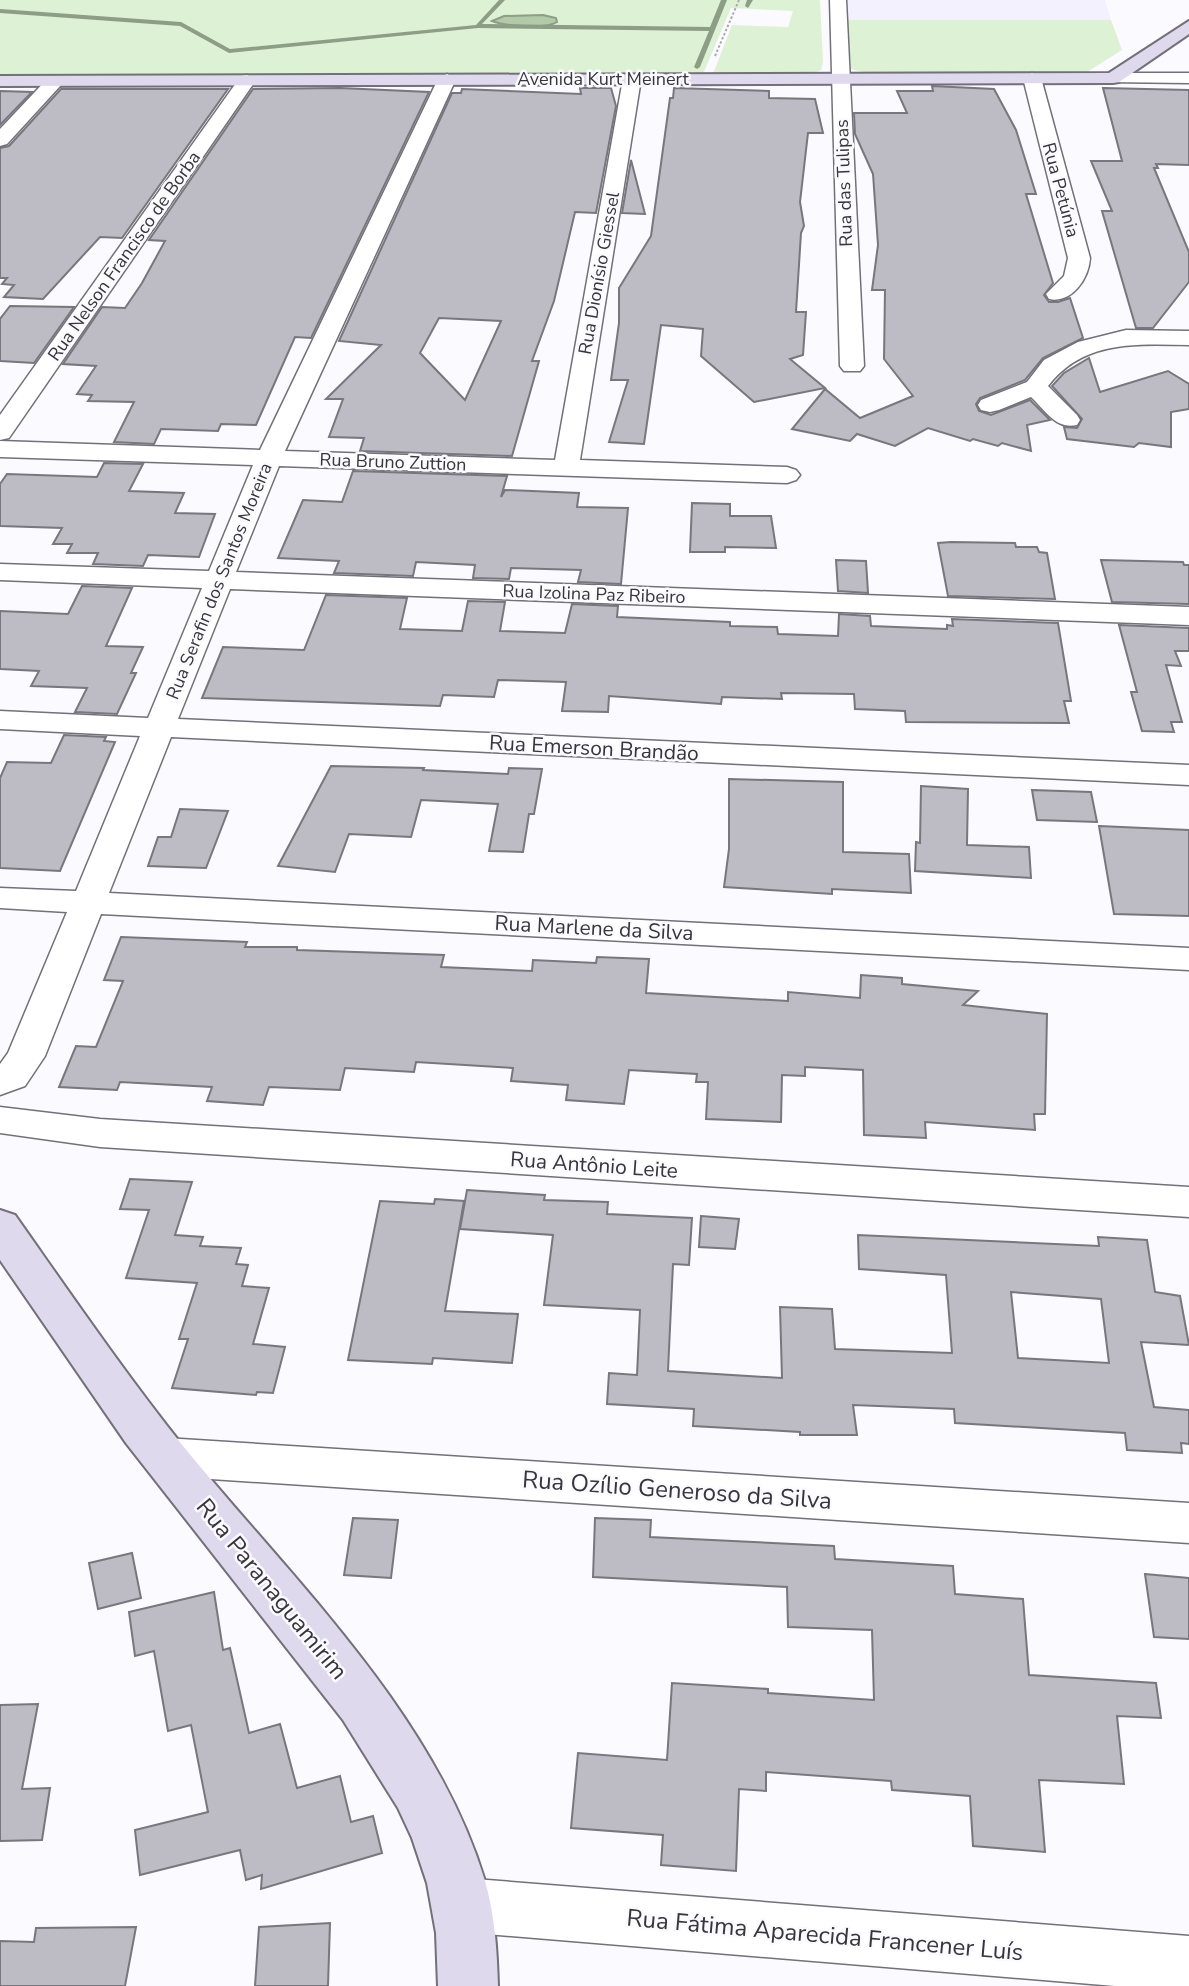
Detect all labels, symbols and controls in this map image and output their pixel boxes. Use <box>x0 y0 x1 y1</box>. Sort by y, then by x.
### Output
street label: Avenida Kurt Meinert <box>517 67 689 91</box>
street label: Rua das Tulipas <box>830 119 858 247</box>
street label: Rua Petúnia <box>1037 140 1085 240</box>
street label: Rua Nelson Francisco de Borba <box>42 146 206 366</box>
street label: Rua Dionísio Giessel <box>573 189 625 356</box>
street label: Rua Bruno Zuttion <box>319 447 467 477</box>
street label: Rua Serafin dos Santos Moreira <box>160 459 278 703</box>
street label: Rua Izolina Paz Ribeiro <box>502 579 686 609</box>
street label: Rua Emerson Brandão <box>488 729 700 767</box>
street label: Rua Marlene da Silva <box>494 909 694 947</box>
street label: Rua Antônio Leite <box>509 1145 679 1185</box>
street label: Rua Ozílio Generoso da Silva <box>521 1463 833 1517</box>
street label: Rua Paranaguamirim <box>189 1492 355 1686</box>
street label: Rua Fátima Aparecida Francener Luís <box>625 1902 1025 1968</box>

